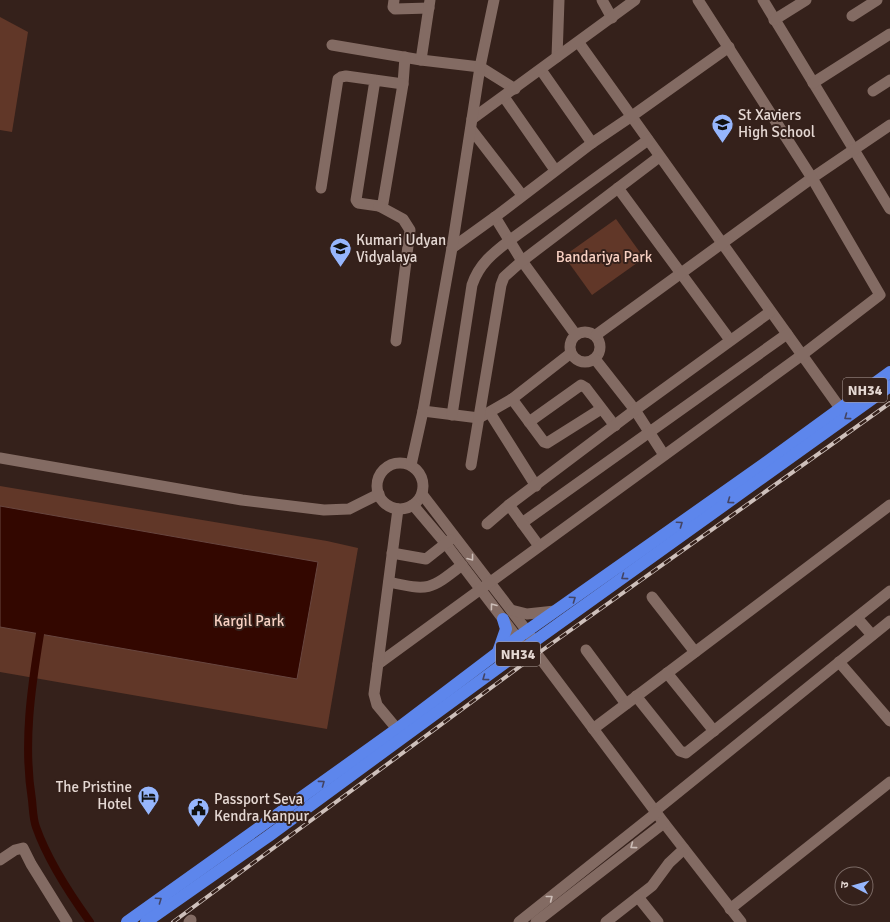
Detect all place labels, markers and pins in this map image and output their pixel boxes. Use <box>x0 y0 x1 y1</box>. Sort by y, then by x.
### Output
place label: St Xaviers High School <box>738 106 815 141</box>
school or university icon: St Xaviers High School <box>709 111 735 144</box>
place label: Kumari Udyan Vidyalaya <box>356 231 446 266</box>
school or university icon: Kumari Udyan Vidyalaya <box>328 236 354 269</box>
place label: The Pristine Hotel <box>56 778 132 813</box>
hotel icon: The Pristine Hotel <box>135 783 161 816</box>
place label: Passport Seva Kendra Kanpur <box>214 790 310 825</box>
public building icon: Passport Seva Kendra Kanpur <box>185 795 211 828</box>

